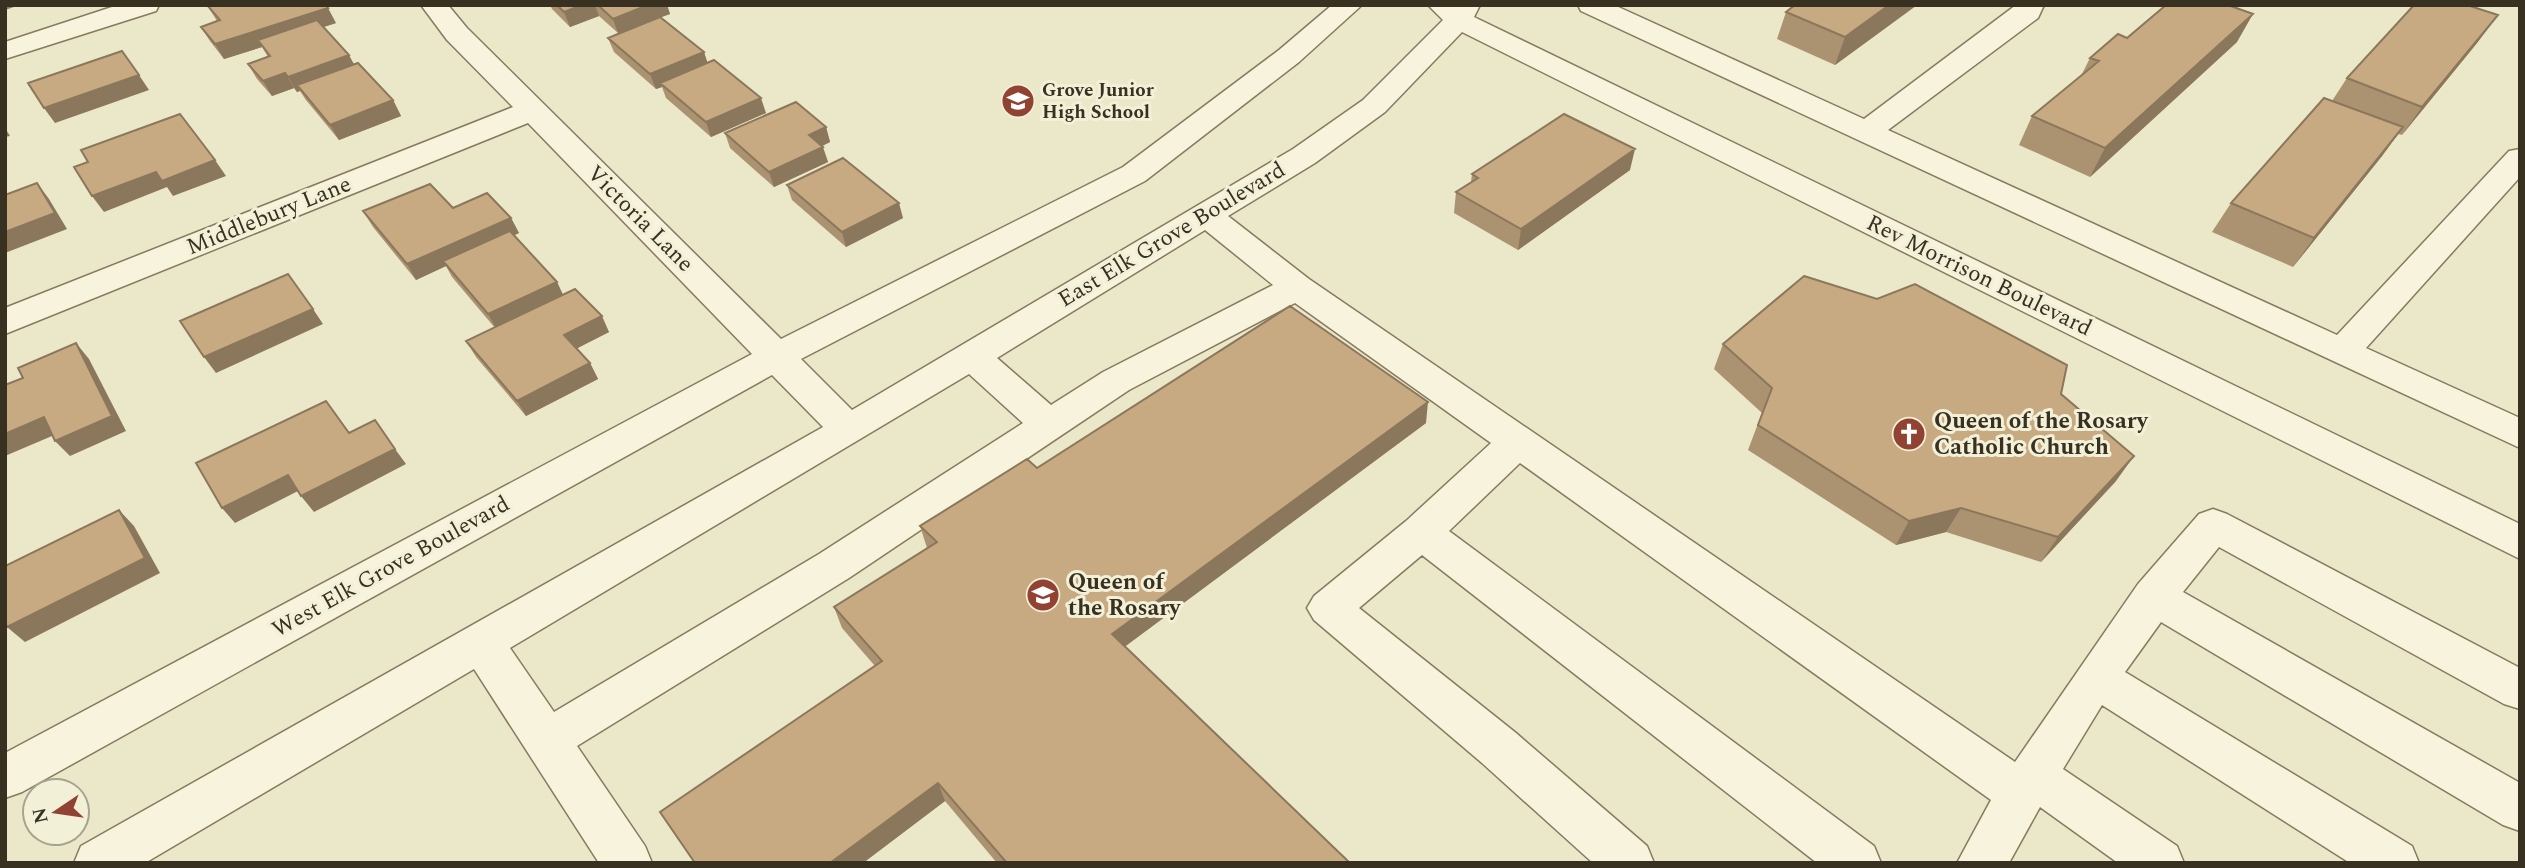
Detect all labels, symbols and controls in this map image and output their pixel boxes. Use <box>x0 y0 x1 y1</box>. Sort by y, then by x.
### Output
place label: Grove Junior High School <box>1042 76 1155 127</box>
school or university icon: Grove Junior High School <box>999 82 1037 120</box>
street label: East Elk Grove Boulevard <box>1051 153 1293 317</box>
street label: Victoria Lane <box>578 157 702 281</box>
street label: Middlebury Lane <box>181 167 357 265</box>
street label: Rev Morrison Boulevard <box>1860 206 2098 346</box>
place label: Queen of the Rosary Catholic Church <box>1934 404 2149 465</box>
church icon: Queen of the Rosary Catholic Church <box>1890 415 1928 453</box>
street label: West Elk Grove Boulevard <box>266 487 516 647</box>
place label: Queen of the Rosary <box>1068 565 1181 626</box>
school or university icon: Queen of the Rosary <box>1024 576 1062 614</box>
north arrow <box>21 777 91 847</box>
text: N <box>25 805 57 826</box>

